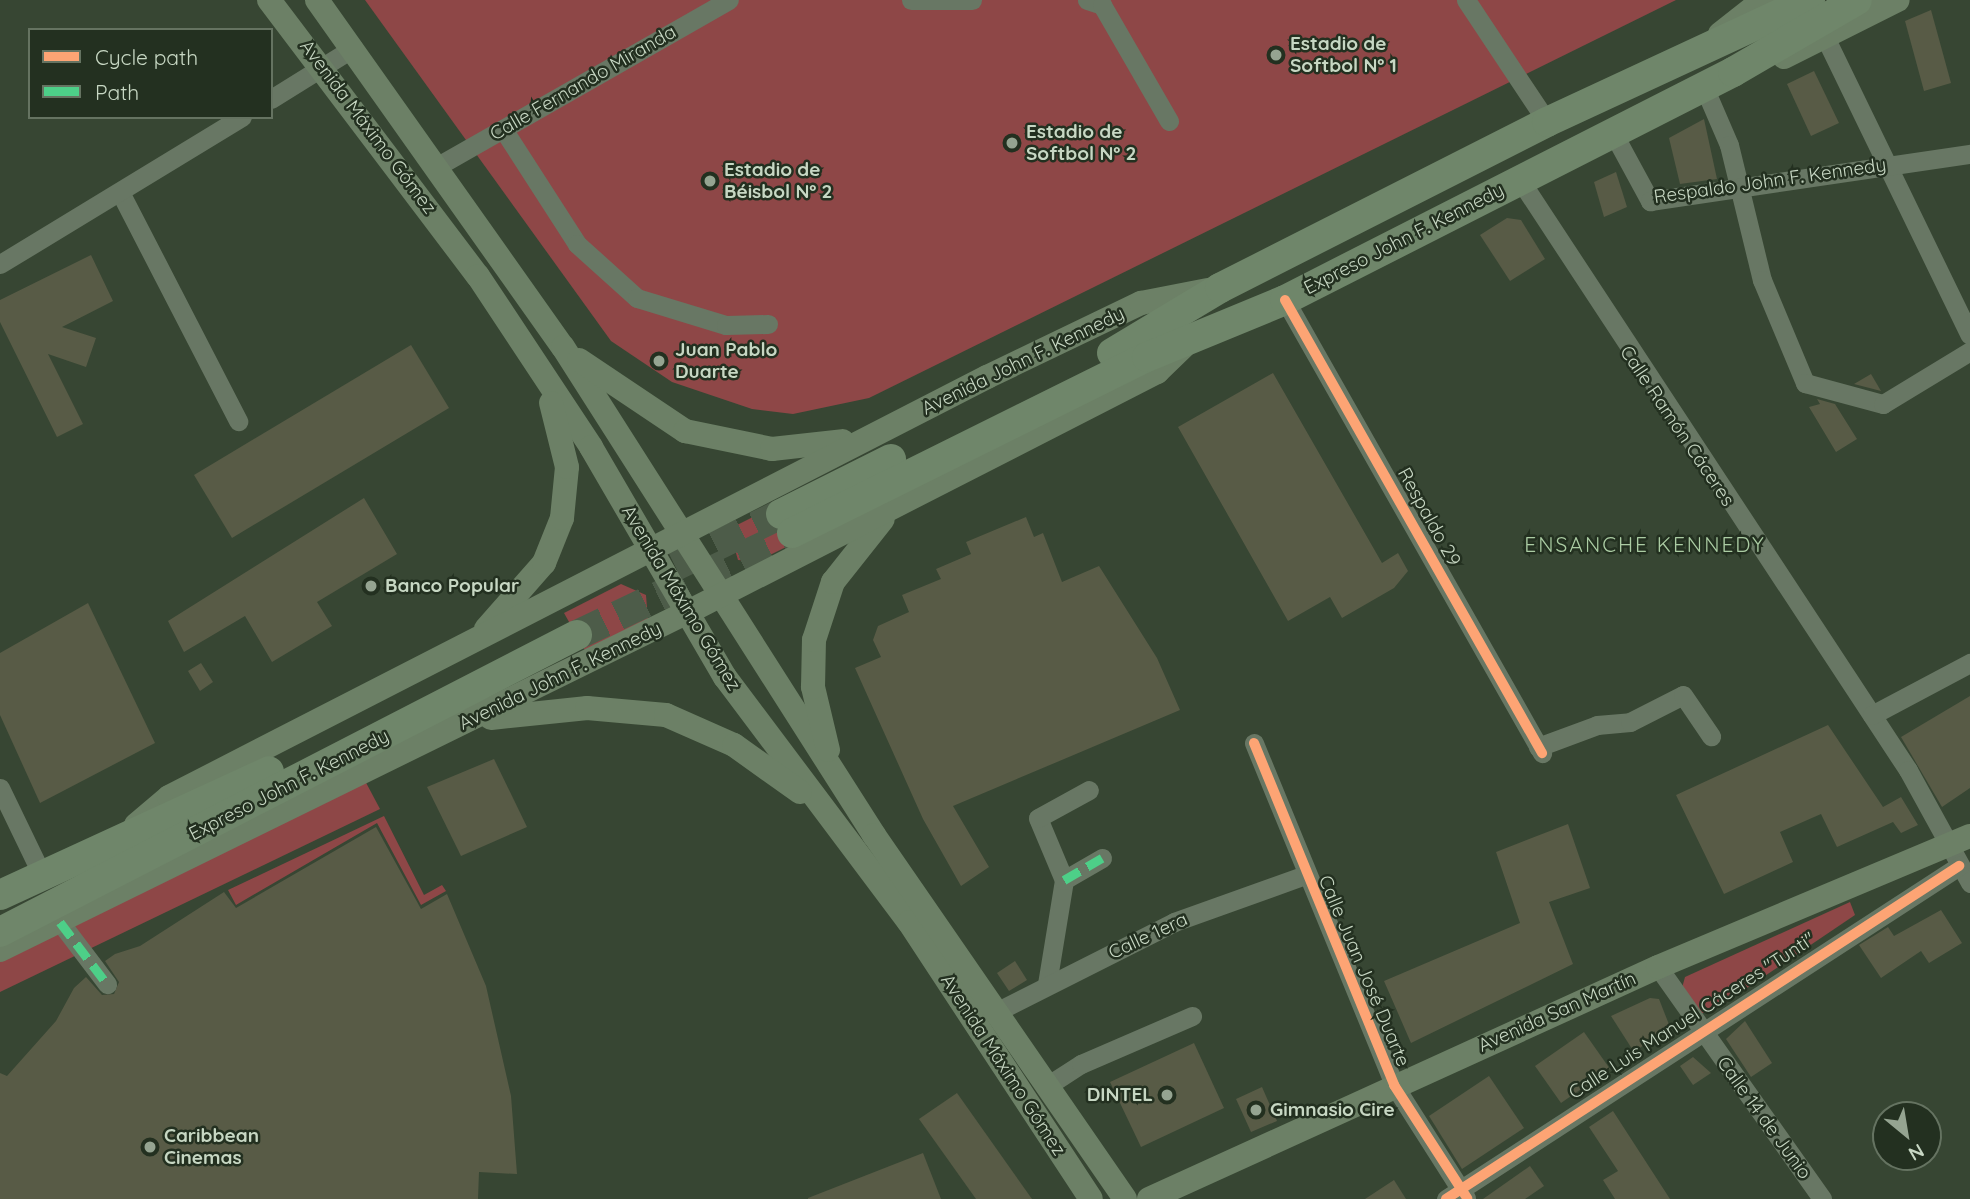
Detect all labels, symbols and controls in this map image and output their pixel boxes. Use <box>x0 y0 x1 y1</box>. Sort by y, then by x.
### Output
street label: Calle Fernando Miranda <box>486 20 680 146</box>
legend <box>28 28 273 119</box>
place label: Estadio de Softbol Nº 1 <box>1290 33 1397 77</box>
street label: Avenida Máximo Gómez <box>295 35 441 219</box>
text: Cycle path <box>95 44 198 70</box>
marker: Estadio de Softbol Nº 1 <box>1268 47 1284 63</box>
text: Path <box>95 79 139 105</box>
place label: Estadio de Softbol Nº 2 <box>1026 121 1136 165</box>
marker: Estadio de Softbol Nº 2 <box>1004 135 1020 151</box>
street label: Respaldo John F. Kennedy <box>1652 153 1888 209</box>
place label: Estadio de Béisbol Nº 2 <box>724 159 832 203</box>
marker: Estadio de Béisbol Nº 2 <box>702 173 718 189</box>
street label: Expreso John F. Kennedy <box>1300 179 1508 299</box>
street label: Avenida John F. Kennedy <box>918 302 1128 420</box>
place label: Juan Pablo Duarte <box>675 339 777 383</box>
street label: Calle Ramón Cáceres <box>1615 341 1739 511</box>
marker: Juan Pablo Duarte <box>649 351 669 371</box>
street label: Respaldo 29 <box>1393 464 1465 570</box>
street label: Avenida Máximo Gómez <box>617 501 745 695</box>
district label: ENSANCHE KENNEDY <box>1526 531 1764 557</box>
place label: Banco Popular <box>385 575 519 597</box>
marker: Banco Popular <box>363 578 379 594</box>
street label: Avenida John F. Kennedy <box>455 617 665 735</box>
street label: Expreso John F. Kennedy <box>185 725 393 845</box>
street label: Calle Juan José Duarte <box>1313 872 1415 1070</box>
street label: Calle 1era <box>1105 908 1191 964</box>
street label: Calle Luis Manuel Cáceres "Tunti" <box>1565 928 1819 1104</box>
street label: Avenida San Martín <box>1475 967 1639 1057</box>
street label: Avenida Máximo Gómez <box>936 970 1070 1160</box>
street label: Calle 14 de Junio <box>1712 1052 1816 1184</box>
place label: DINTEL <box>1087 1084 1153 1106</box>
marker: DINTEL <box>1159 1087 1175 1103</box>
place label: Gimnasio Cire <box>1270 1099 1395 1121</box>
north arrow <box>1872 1101 1942 1171</box>
marker: Gimnasio Cire <box>1248 1102 1264 1118</box>
place label: Caribbean Cinemas <box>164 1125 259 1169</box>
marker: Caribbean Cinemas <box>142 1139 158 1155</box>
text: N <box>1904 1139 1929 1166</box>

